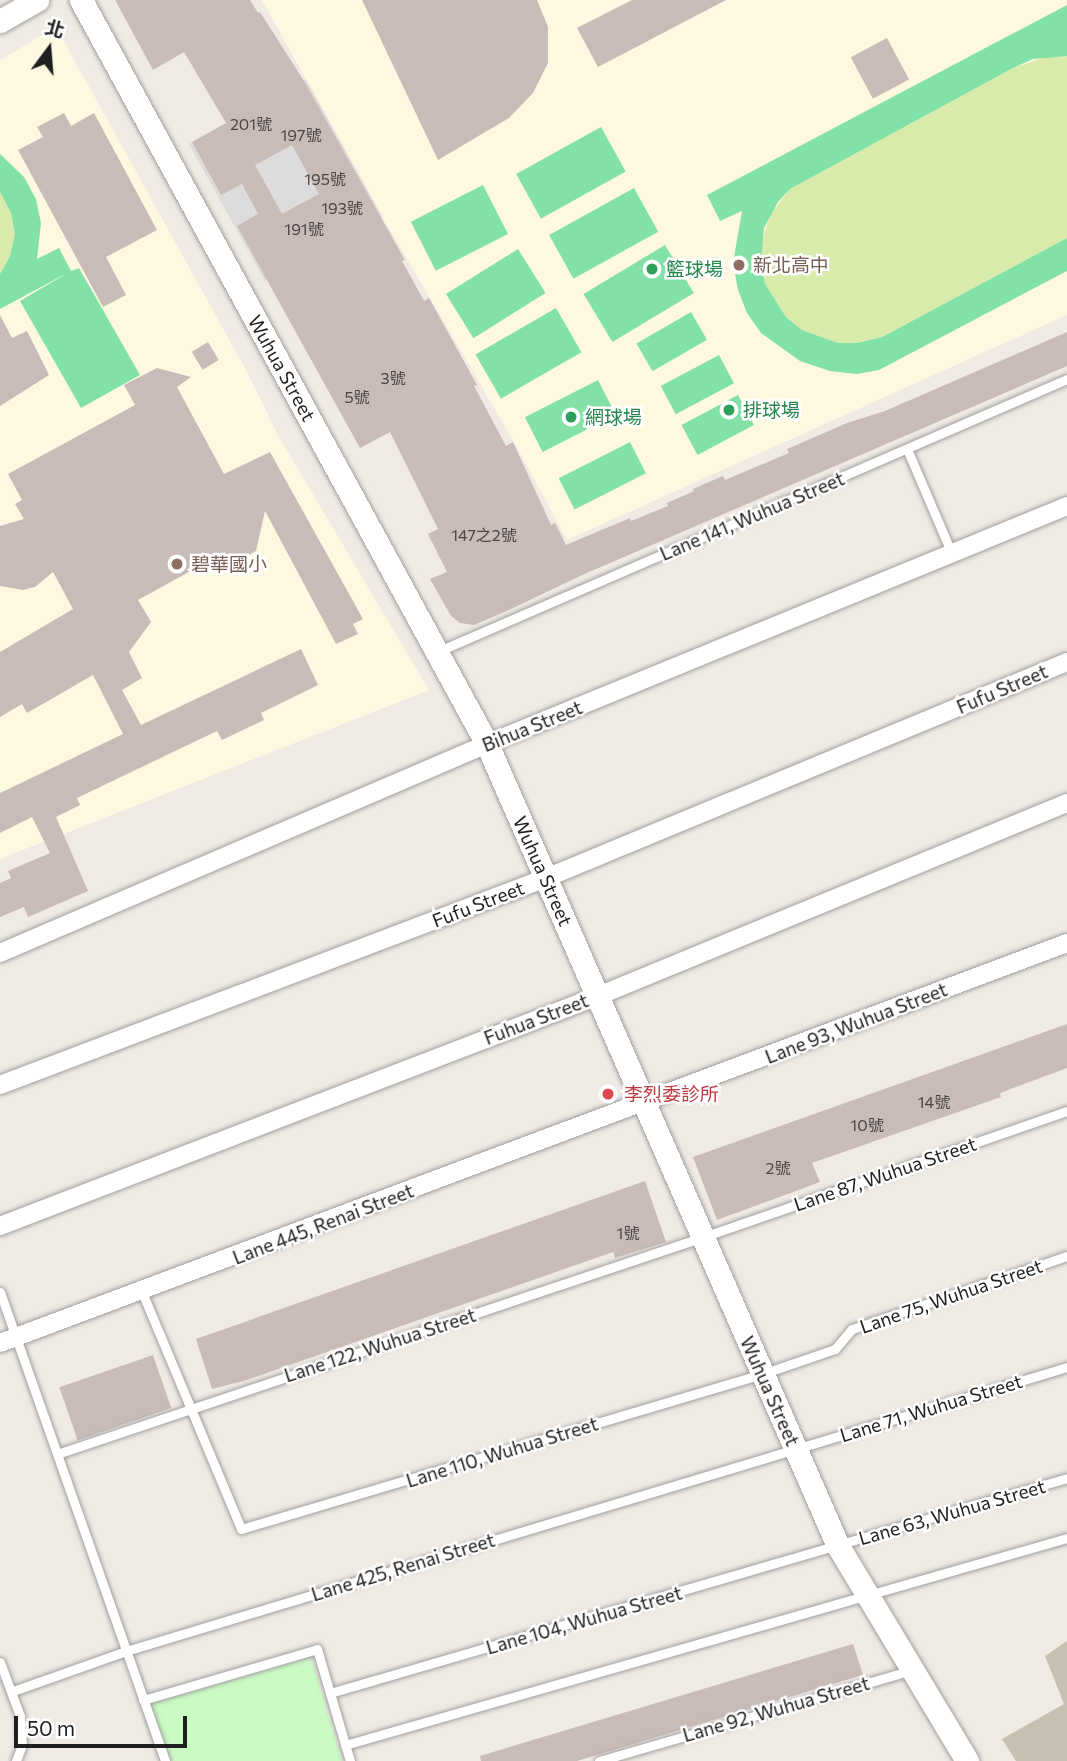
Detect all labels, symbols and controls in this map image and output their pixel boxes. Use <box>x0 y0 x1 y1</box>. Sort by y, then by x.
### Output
north arrow <box>14 14 84 84</box>
text: 北 <box>43 15 67 42</box>
house number: 201號 <box>230 114 272 134</box>
house number: 197號 <box>281 125 321 145</box>
house number: 195號 <box>304 169 346 189</box>
house number: 193號 <box>321 198 363 218</box>
house number: 191號 <box>284 219 324 239</box>
place label: 新北高中 <box>753 254 829 276</box>
marker: 新北高中 <box>731 257 747 273</box>
place label: 籃球場 <box>666 258 723 280</box>
marker: 籃球場 <box>644 261 660 277</box>
street label: Wuhua Street <box>243 311 321 425</box>
house number: 3號 <box>380 368 406 388</box>
house number: 5號 <box>344 387 370 407</box>
place label: 排球場 <box>743 399 800 421</box>
marker: 排球場 <box>721 402 737 418</box>
place label: 網球場 <box>585 406 642 428</box>
marker: 網球場 <box>563 409 579 425</box>
street label: Lane 141, Wuhua Street <box>656 467 848 565</box>
house number: 147之2號 <box>451 525 517 545</box>
place label: 碧華國小 <box>191 553 267 575</box>
marker: 碧華國小 <box>169 556 185 572</box>
street label: Fufu Street <box>953 660 1051 718</box>
street label: Bihua Street <box>479 696 585 756</box>
street label: Wuhua Street <box>509 813 577 929</box>
street label: Fufu Street <box>429 876 527 932</box>
street label: Lane 93, Wuhua Street <box>762 978 950 1068</box>
street label: Fuhua Street <box>481 989 591 1049</box>
place label: 李烈委診所 <box>624 1083 719 1105</box>
marker: 李烈委診所 <box>598 1084 618 1104</box>
house number: 14號 <box>918 1092 950 1112</box>
house number: 10號 <box>850 1115 884 1135</box>
street label: Lane 87, Wuhua Street <box>791 1132 979 1216</box>
house number: 2號 <box>766 1158 790 1178</box>
street label: Lane 445, Renai Street <box>229 1179 417 1269</box>
house number: 1號 <box>617 1223 639 1243</box>
street label: Lane 75, Wuhua Street <box>857 1254 1045 1338</box>
street label: Lane 122, Wuhua Street <box>281 1303 479 1387</box>
street label: Wuhua Street <box>736 1333 804 1449</box>
street label: Lane 71, Wuhua Street <box>837 1369 1025 1447</box>
street label: Lane 110, Wuhua Street <box>403 1412 601 1492</box>
street label: Lane 63, Wuhua Street <box>856 1474 1048 1550</box>
street label: Lane 425, Renai Street <box>308 1528 498 1606</box>
street label: Lane 104, Wuhua Street <box>483 1581 685 1659</box>
street label: Lane 92, Wuhua Street <box>680 1671 872 1747</box>
scale bar <box>18 1702 191 1746</box>
text: 50 m <box>27 1715 75 1740</box>

